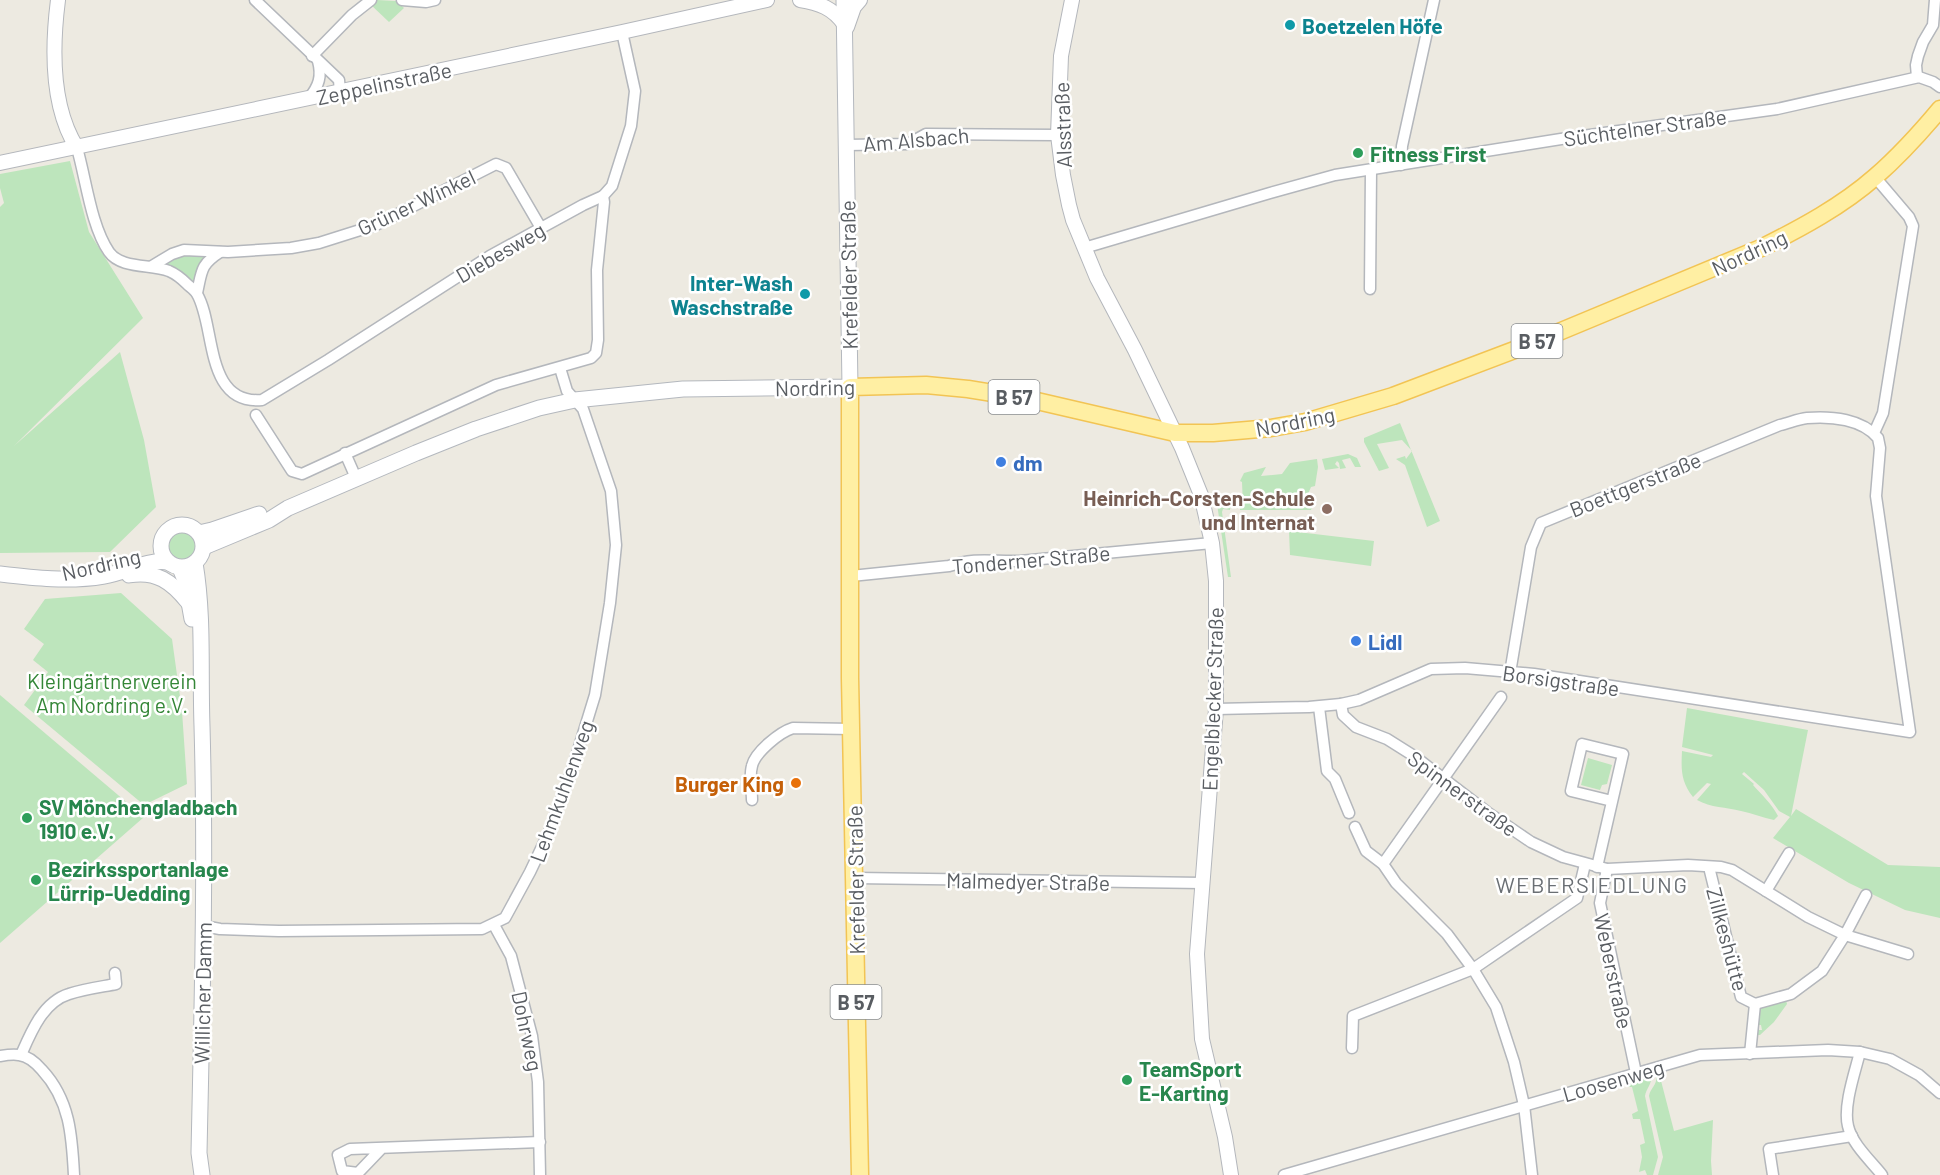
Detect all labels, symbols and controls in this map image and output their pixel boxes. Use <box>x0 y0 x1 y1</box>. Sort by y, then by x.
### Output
place label: Boetzelen Höfe <box>1302 13 1443 38</box>
marker: Boetzelen Höfe <box>1283 18 1297 32</box>
street label: Zeppelinstraße <box>314 56 454 110</box>
street label: Alsstraße <box>1048 81 1076 169</box>
street label: Süchtelner Straße <box>1562 103 1728 151</box>
street label: Am Alsbach <box>862 122 970 156</box>
place label: Fitness First <box>1370 141 1486 166</box>
marker: Fitness First <box>1351 146 1365 160</box>
street label: Grüner Winkel <box>353 164 479 240</box>
street label: Krefelder Straße <box>834 200 862 350</box>
street label: Diebesweg <box>451 217 549 287</box>
street label: Nordring <box>1707 224 1791 280</box>
place label: Inter-Wash Waschstraße <box>670 270 793 319</box>
marker: Inter-Wash Waschstraße <box>798 287 812 301</box>
road number: B 57 <box>1512 324 1562 358</box>
street label: Nordring <box>775 374 855 400</box>
road number: B 57 <box>988 380 1040 414</box>
street label: Nordring <box>1253 401 1337 441</box>
street label: Boettgerstraße <box>1566 446 1704 522</box>
place label: dm <box>1013 450 1042 475</box>
marker: dm <box>994 455 1008 469</box>
place label: Heinrich-Corsten-Schule und Internat <box>1083 485 1315 534</box>
marker: Heinrich-Corsten-Schule und Internat <box>1320 502 1334 516</box>
street label: Tonderner Straße <box>951 540 1111 578</box>
street label: Nordring <box>59 543 143 585</box>
street label: Engelblecker Straße <box>1196 607 1228 791</box>
place label: Lidl <box>1368 629 1402 654</box>
marker: Lidl <box>1349 634 1363 648</box>
street label: Borsigstraße <box>1501 659 1621 701</box>
park label: Kleingärtnerverein Am Nordring e.V. <box>27 668 197 717</box>
street label: Lehmkuhlenweg <box>524 717 598 865</box>
street label: Spinnerstraße <box>1403 745 1523 841</box>
place label: Burger King <box>675 771 784 796</box>
marker: Burger King <box>789 776 803 790</box>
place label: SV Mönchengladbach 1910 e.V. <box>39 794 237 843</box>
street label: Krefelder Straße <box>841 805 869 955</box>
marker: SV Mönchengladbach 1910 e.V. <box>20 811 34 825</box>
place label: Bezirkssportanlage Lürrip-Uedding <box>48 856 229 905</box>
street label: Malmedyer Straße <box>946 867 1110 895</box>
district label: WEBERSIEDLUNG <box>1496 871 1688 897</box>
marker: Bezirkssportanlage Lürrip-Uedding <box>29 873 43 887</box>
street label: Zillkeshütte <box>1702 884 1754 994</box>
street label: Weberstraße <box>1590 911 1638 1031</box>
street label: Willicher Damm <box>188 922 216 1064</box>
road number: B 57 <box>830 985 882 1019</box>
street label: Dohrweg <box>507 989 549 1073</box>
street label: Loosenweg <box>1559 1054 1667 1106</box>
place label: TeamSport E-Karting <box>1139 1056 1242 1105</box>
marker: TeamSport E-Karting <box>1120 1073 1134 1087</box>

